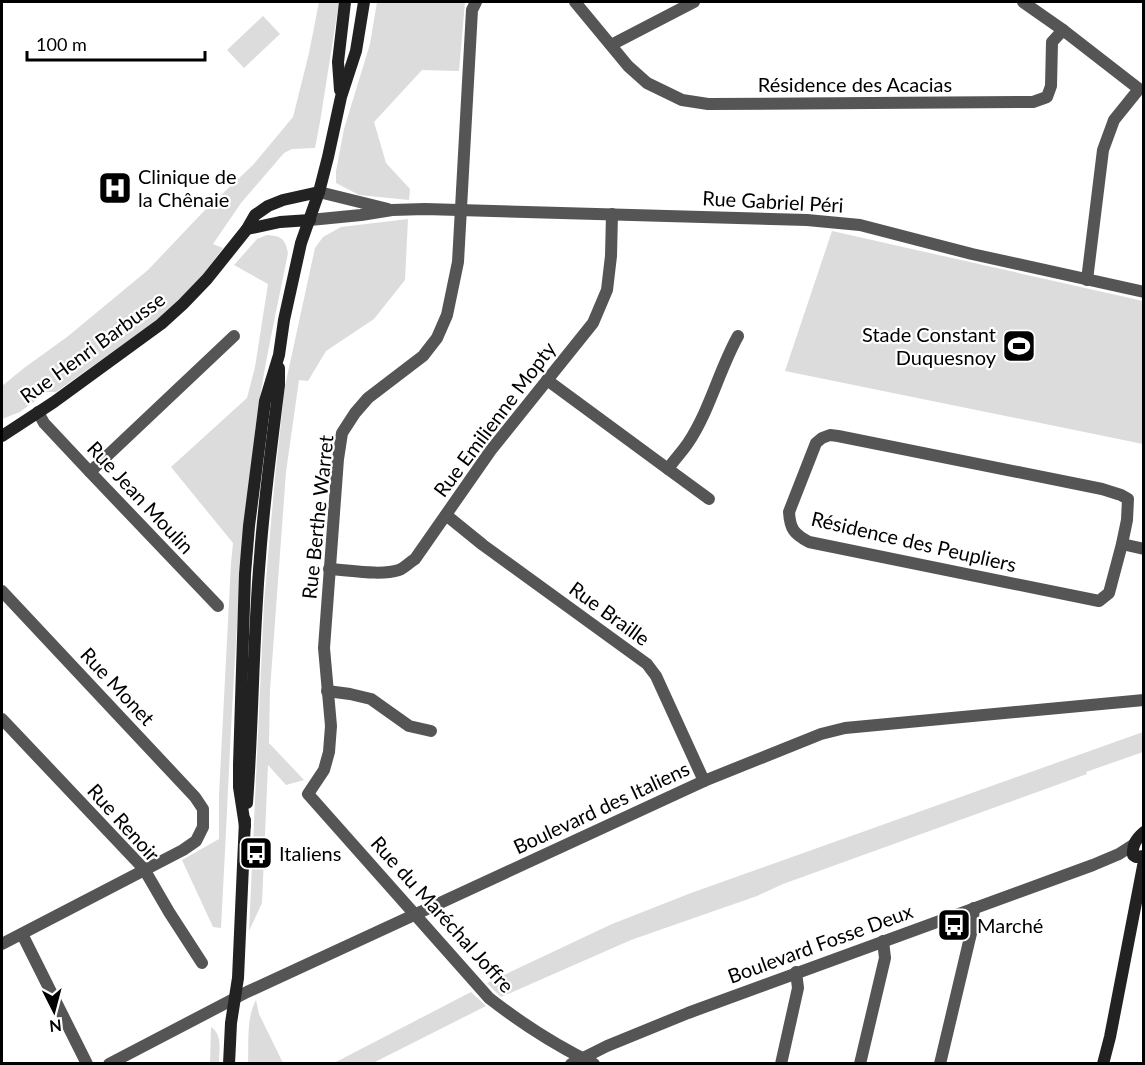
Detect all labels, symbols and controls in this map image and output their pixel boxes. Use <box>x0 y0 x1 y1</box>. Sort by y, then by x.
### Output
scale bar <box>27 24 206 62</box>
text: 100 m <box>36 33 87 55</box>
street label: Résidence des Acacias <box>758 72 952 96</box>
place label: Clinique de la Chênaie <box>138 164 237 211</box>
hospital icon: Clinique de la Chênaie <box>97 170 133 206</box>
street label: Rue Gabriel Péri <box>702 185 844 217</box>
street label: Rue Henri Barbusse <box>15 286 169 408</box>
place label: Stade Constant Duquesnoy <box>862 322 997 369</box>
sports icon: Stade Constant Duquesnoy <box>1001 328 1037 364</box>
street label: Rue Emilienne Mopty <box>428 336 560 501</box>
street label: Rue Berthe Warret <box>296 434 338 600</box>
street label: Rue Jean Moulin <box>83 436 199 558</box>
street label: Résidence des Peupliers <box>809 506 1019 576</box>
street label: Rue Braille <box>565 576 655 650</box>
street label: Rue Monet <box>76 642 160 730</box>
street label: Boulevard des Italiens <box>509 756 693 858</box>
street label: Rue Renoir <box>83 778 166 866</box>
street label: Rue du Maréchal Joffre <box>367 831 519 997</box>
bus stop icon: Italiens <box>238 835 274 871</box>
place label: Italiens <box>279 841 341 865</box>
street label: Boulevard Fosse Deux <box>724 898 916 988</box>
bus stop icon: Marché <box>936 907 972 943</box>
place label: Marché <box>977 913 1043 937</box>
north arrow <box>24 981 84 1041</box>
text: N <box>48 1016 63 1037</box>

